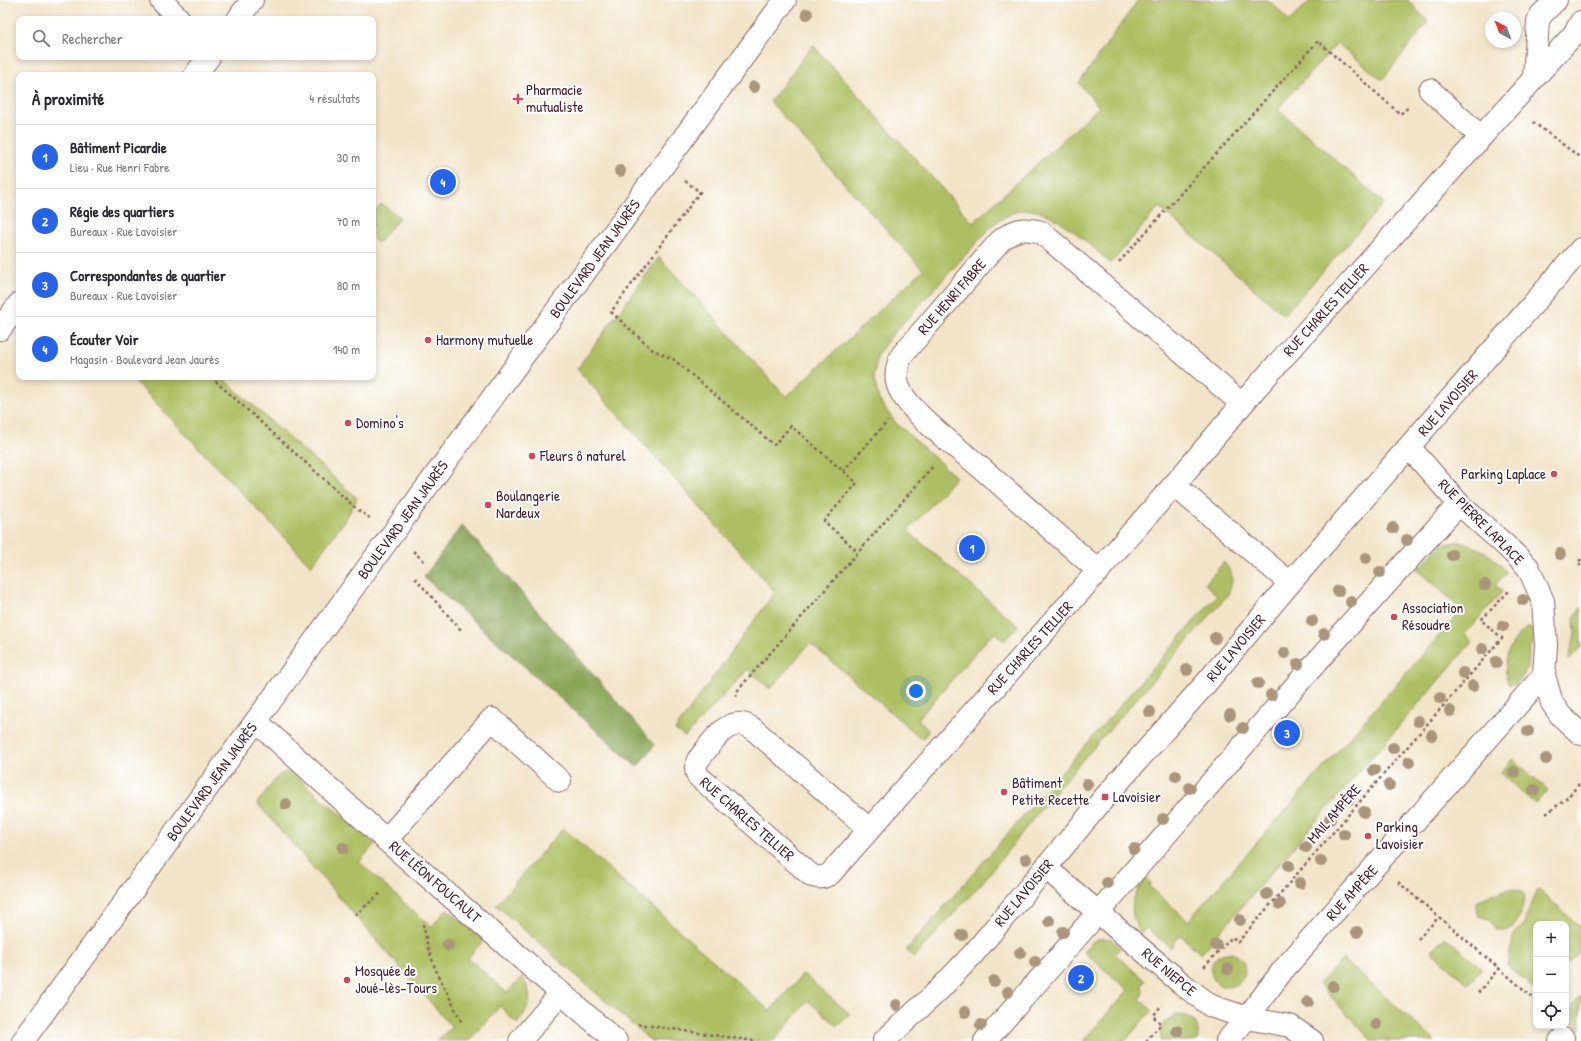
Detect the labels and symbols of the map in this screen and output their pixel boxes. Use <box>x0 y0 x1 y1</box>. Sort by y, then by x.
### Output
north arrow <box>1485 12 1521 48</box>
place label: Pharmacie mutualiste <box>526 79 584 117</box>
marker: Pharmacie mutualiste <box>513 94 523 104</box>
pin: 4 <box>430 167 456 197</box>
street label: BOULEVARD JEAN JAURÈS <box>544 195 645 322</box>
street label: RUE HENRI FABRE <box>913 254 991 339</box>
street label: RUE CHARLES TELLIER <box>1278 258 1373 361</box>
place label: Harmony mutuelle <box>436 329 533 350</box>
marker: Harmony mutuelle <box>423 335 433 345</box>
street label: RUE LAVOISIER <box>1413 365 1483 441</box>
place label: Domino's <box>356 412 404 433</box>
marker: Domino's <box>343 418 353 428</box>
place label: Fleurs ô naturel <box>539 445 626 466</box>
marker: Fleurs ô naturel <box>527 451 537 461</box>
street label: BOULEVARD JEAN JAURÈS <box>352 456 453 583</box>
place label: Parking Laplace <box>1461 463 1546 484</box>
marker: Parking Laplace <box>1549 469 1559 479</box>
street label: RUE PIERRE LAPLACE <box>1434 474 1529 570</box>
place label: Boulangerie Nardeux <box>496 485 560 523</box>
marker: Boulangerie Nardeux <box>483 500 493 510</box>
pin: 1 <box>959 533 985 563</box>
street label: RUE CHARLES TELLIER <box>982 596 1077 699</box>
place label: Association Résoudre <box>1402 597 1464 635</box>
street label: RUE LAVOISIER <box>1201 609 1270 686</box>
marker: Association Résoudre <box>1389 612 1399 622</box>
your location <box>906 681 926 701</box>
street label: BOULEVARD JEAN JAURÈS <box>161 718 262 845</box>
pin: 3 <box>1274 718 1300 748</box>
street label: RUE CHARLES TELLIER <box>696 772 799 866</box>
place label: Bâtiment Petite Recette <box>1012 772 1089 810</box>
street label: MAIL AMPÈRE <box>1302 779 1366 848</box>
place label: Lavoisier <box>1113 786 1161 807</box>
marker: Bâtiment Petite Recette <box>999 787 1009 797</box>
marker: Lavoisier <box>1100 792 1110 802</box>
place label: Parking Lavoisier <box>1376 816 1424 854</box>
marker: Parking Lavoisier <box>1363 831 1373 841</box>
street label: RUE LÉON FOUCAULT <box>385 836 487 928</box>
street label: RUE LAVOISIER <box>989 854 1058 931</box>
street label: RUE AMPÈRE <box>1321 860 1383 925</box>
street label: RUE NIEPCE <box>1138 943 1201 1001</box>
place label: Mosquée de Joué-lès-Tours <box>355 960 437 998</box>
pin: 2 <box>1068 963 1094 993</box>
marker: Mosquée de Joué-lès-Tours <box>342 975 352 985</box>

